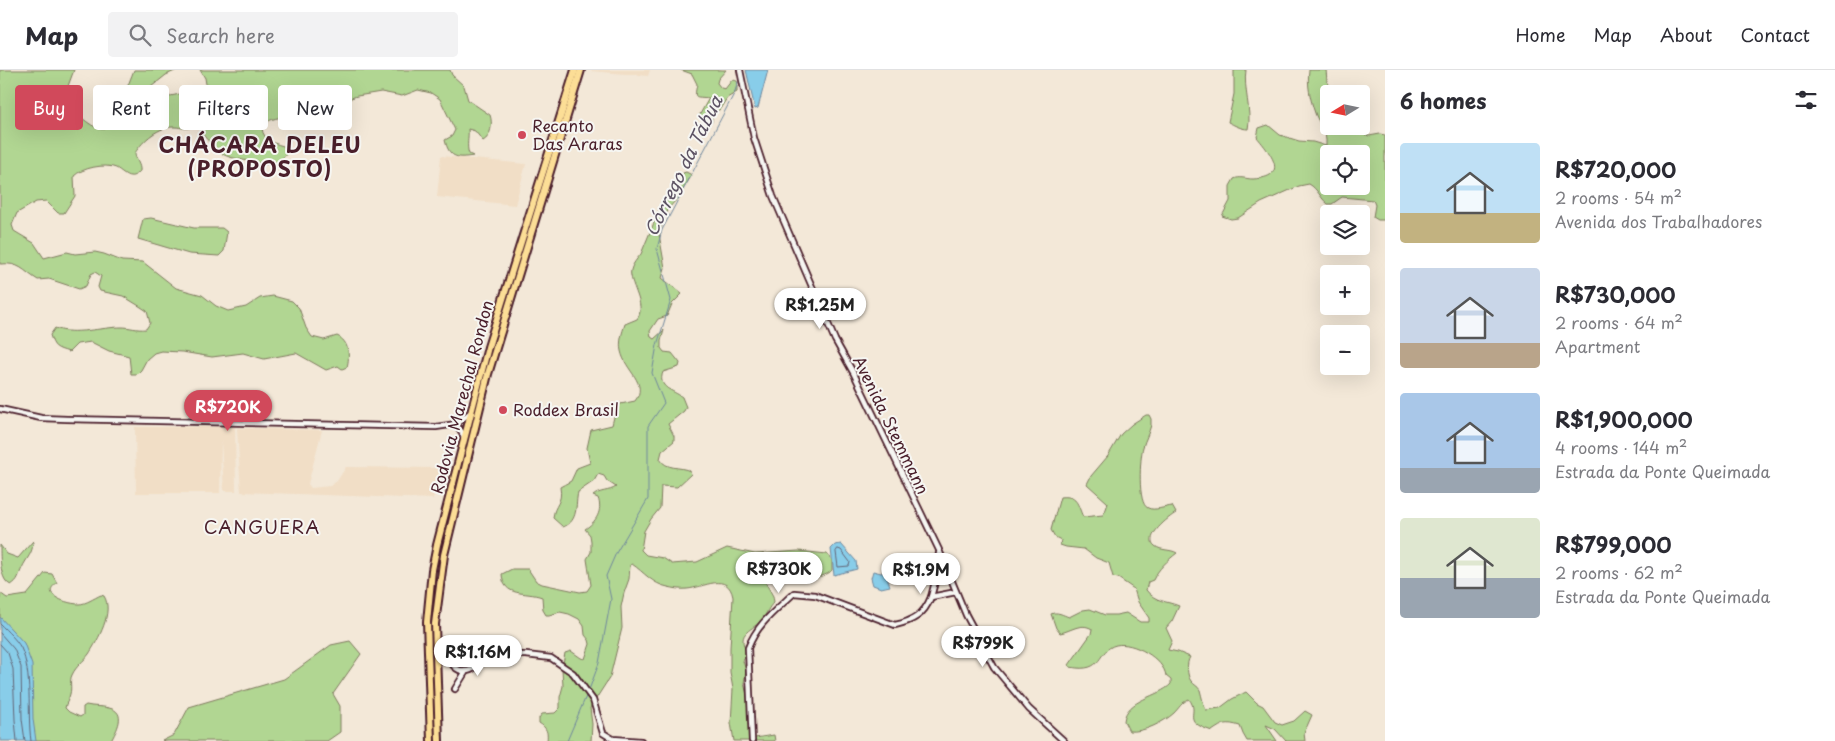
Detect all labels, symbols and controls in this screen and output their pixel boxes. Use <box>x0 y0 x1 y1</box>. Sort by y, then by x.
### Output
search box <box>108 12 458 57</box>
text: Map <box>25 17 78 53</box>
icon: search <box>126 21 154 49</box>
text: Search here <box>166 21 275 49</box>
text: Home <box>1515 21 1565 48</box>
text: Map <box>1593 21 1632 48</box>
text: About <box>1660 21 1712 48</box>
text: Contact <box>1740 21 1810 48</box>
text: 6 homes <box>1400 84 1486 116</box>
chip: Buy <box>15 85 83 130</box>
chip: Rent <box>93 85 169 130</box>
chip: Filters <box>179 85 268 130</box>
chip: New <box>278 85 352 130</box>
north arrow <box>1320 85 1370 135</box>
map controls <box>1320 85 1370 375</box>
icon: filters <box>1792 86 1820 114</box>
water label: Córrego da Tábua <box>637 89 729 240</box>
place label: Recanto Das Araras <box>532 113 622 155</box>
district label: CHÁCARA DELEU (PROPOSTO) <box>158 128 362 184</box>
marker: Recanto Das Araras <box>516 129 528 141</box>
button: locate <box>1320 145 1370 195</box>
text: R$720,000 <box>1555 153 1676 185</box>
icon: home <box>1440 163 1500 223</box>
text: 2 rooms · 54 m² <box>1555 185 1682 209</box>
button: layers <box>1320 205 1370 255</box>
text: Avenida dos Trabalhadores <box>1555 209 1762 233</box>
button: + <box>1320 265 1370 315</box>
text: R$730,000 <box>1555 278 1676 310</box>
pin: R$1.25M <box>774 288 866 330</box>
icon: home <box>1440 288 1500 348</box>
text: R$1.25M <box>785 292 855 316</box>
street label: Rodovia Marechal Rondon <box>424 297 498 496</box>
text: 2 rooms · 64 m² <box>1555 310 1683 334</box>
button: − <box>1320 325 1370 375</box>
text: Apartment <box>1555 334 1640 358</box>
street label: Avenida Stemmann <box>848 351 936 498</box>
pin: R$720K <box>187 390 269 432</box>
text: R$720K <box>195 394 261 418</box>
place label: Roddex Brasil <box>513 397 619 421</box>
text: R$1,900,000 <box>1555 403 1693 435</box>
marker: Roddex Brasil <box>497 404 509 416</box>
icon: home <box>1440 413 1500 473</box>
text: 4 rooms · 144 m² <box>1555 435 1687 459</box>
text: Estrada da Ponte Queimada <box>1555 459 1770 483</box>
district label: CANGUERA <box>204 513 320 540</box>
text: R$799,000 <box>1555 528 1672 560</box>
icon: home <box>1440 538 1500 598</box>
pin: R$730K <box>738 552 820 594</box>
pin: R$1.9M <box>880 552 962 595</box>
text: R$730K <box>746 556 812 580</box>
text: R$1.9M <box>892 557 950 581</box>
text: 2 rooms · 62 m² <box>1555 560 1683 584</box>
text: Estrada da Ponte Queimada <box>1555 584 1770 608</box>
pin: R$799K <box>942 626 1024 668</box>
text: R$799K <box>952 630 1014 654</box>
pin: R$1.16M <box>432 634 524 677</box>
text: R$1.16M <box>445 639 511 663</box>

